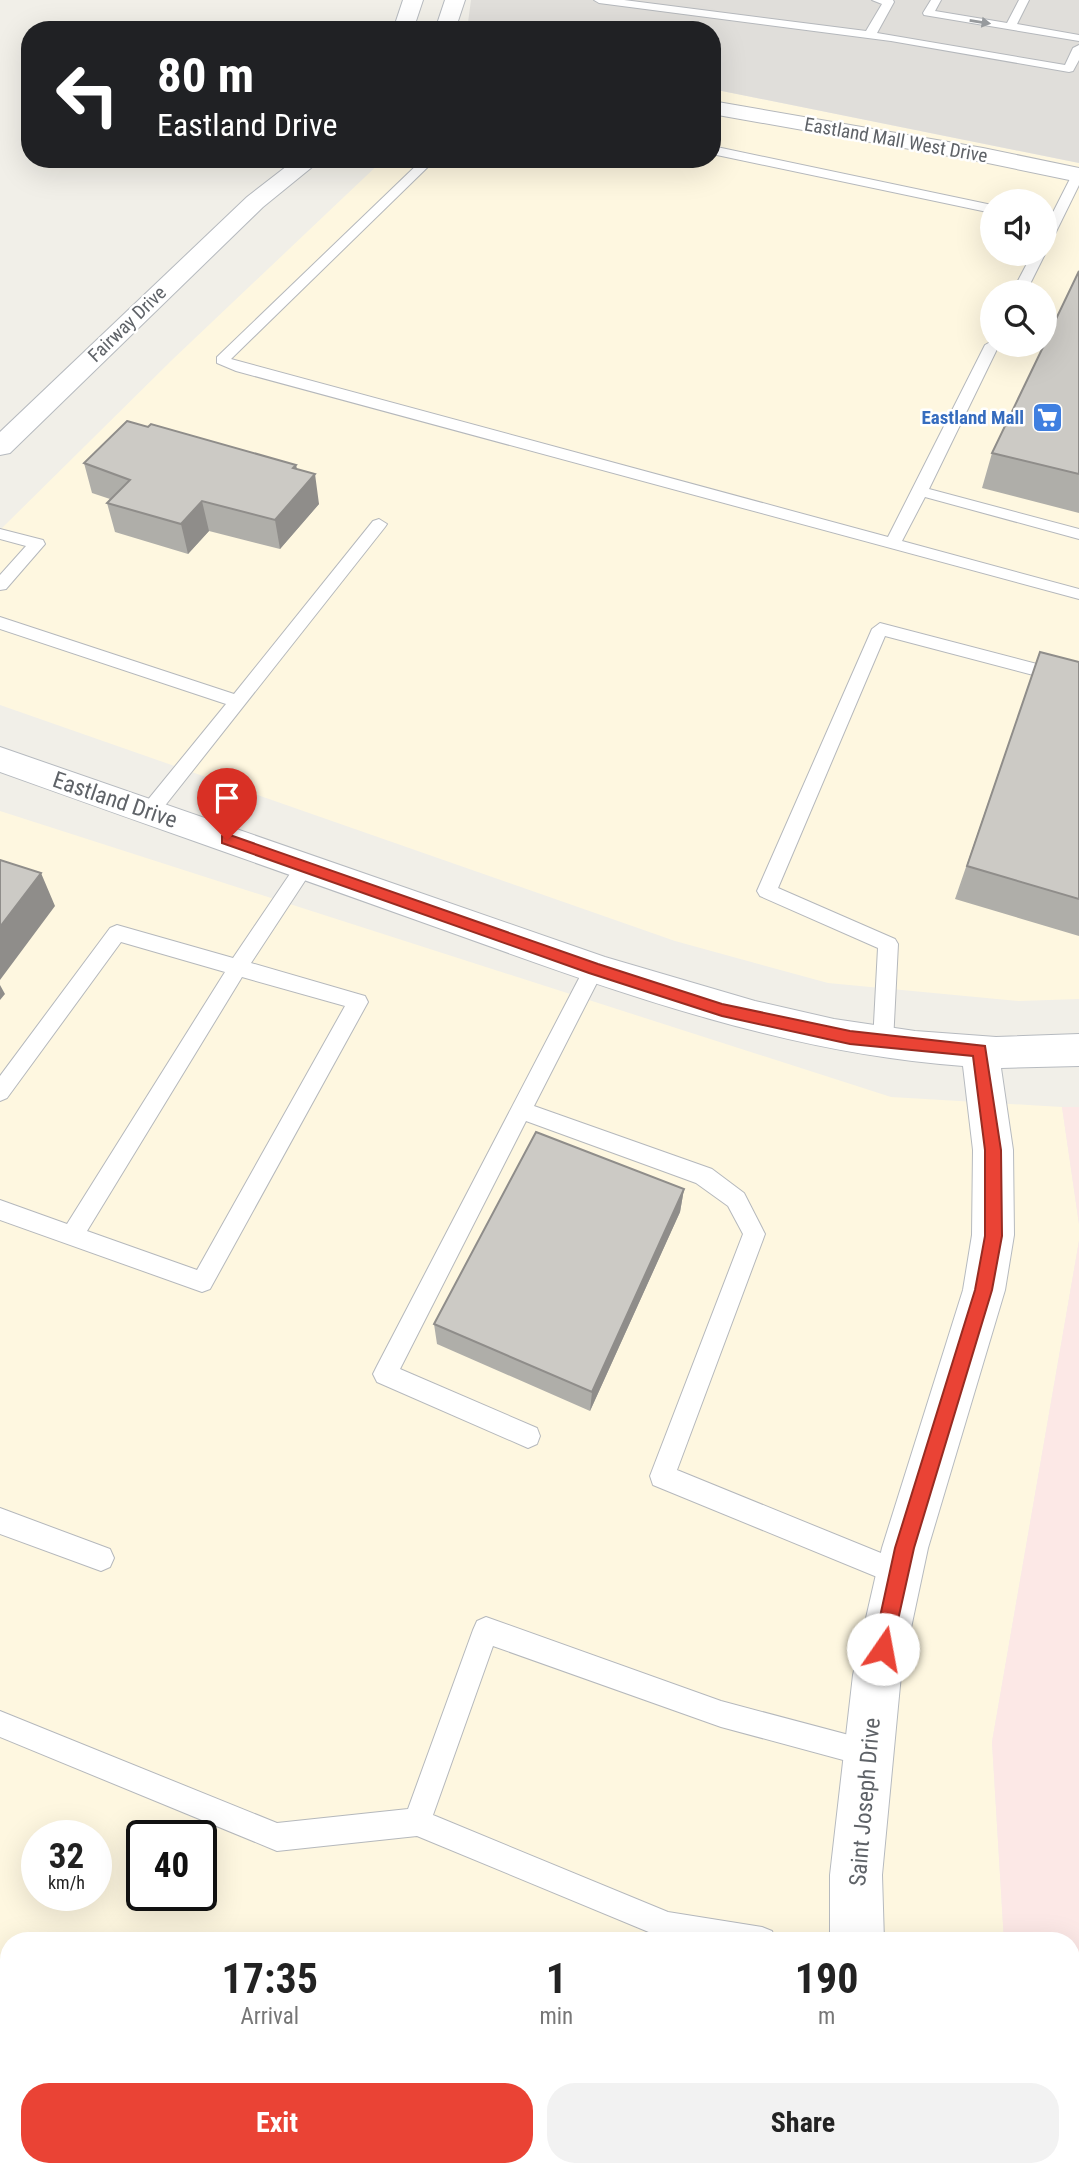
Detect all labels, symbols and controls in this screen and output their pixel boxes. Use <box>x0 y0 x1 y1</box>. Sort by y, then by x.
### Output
one-way arrow <box>969 17 991 28</box>
text: 80 m <box>157 47 254 104</box>
icon: left <box>42 49 133 140</box>
text: Eastland Drive <box>157 106 338 144</box>
street label: Eastland Mall West Drive <box>803 113 989 167</box>
map controls <box>980 189 1057 357</box>
button: sound <box>980 189 1057 266</box>
button: search <box>980 280 1057 357</box>
street label: Fairway Drive <box>83 281 171 367</box>
supermarket icon: Eastland Mall <box>1030 400 1064 434</box>
place label: Eastland Mall <box>921 406 1024 429</box>
street label: Eastland Drive <box>49 766 181 834</box>
pin <box>197 768 257 840</box>
icon: arrive <box>208 779 246 817</box>
position arrow <box>846 1612 920 1686</box>
street label: Saint Joseph Drive <box>844 1717 886 1887</box>
speed limit sign: 40 <box>126 1820 217 1911</box>
text: 32 <box>49 1836 84 1877</box>
text: km/h <box>48 1872 85 1893</box>
text: 17:35 <box>222 1954 318 2003</box>
text: 1 <box>546 1954 567 2003</box>
text: 190 <box>795 1954 858 2003</box>
text: Arrival <box>240 2003 299 2030</box>
text: min <box>539 2003 573 2030</box>
text: m <box>818 2003 835 2030</box>
button: Exit <box>21 2083 533 2163</box>
button: Share <box>547 2083 1059 2163</box>

